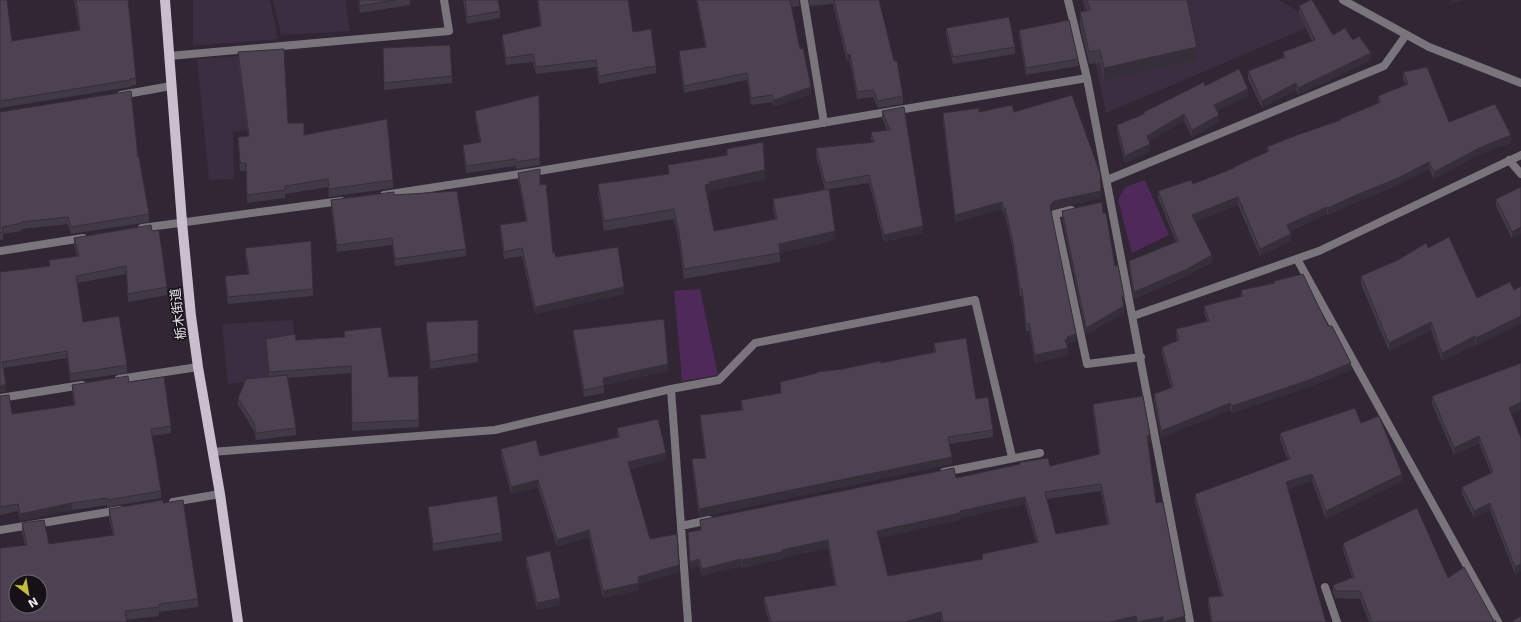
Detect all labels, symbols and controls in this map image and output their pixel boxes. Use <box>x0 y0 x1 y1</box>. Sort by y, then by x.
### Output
street label: 栃木街道 <box>167 287 189 341</box>
north arrow <box>8 574 48 614</box>
text: N <box>26 594 40 610</box>

